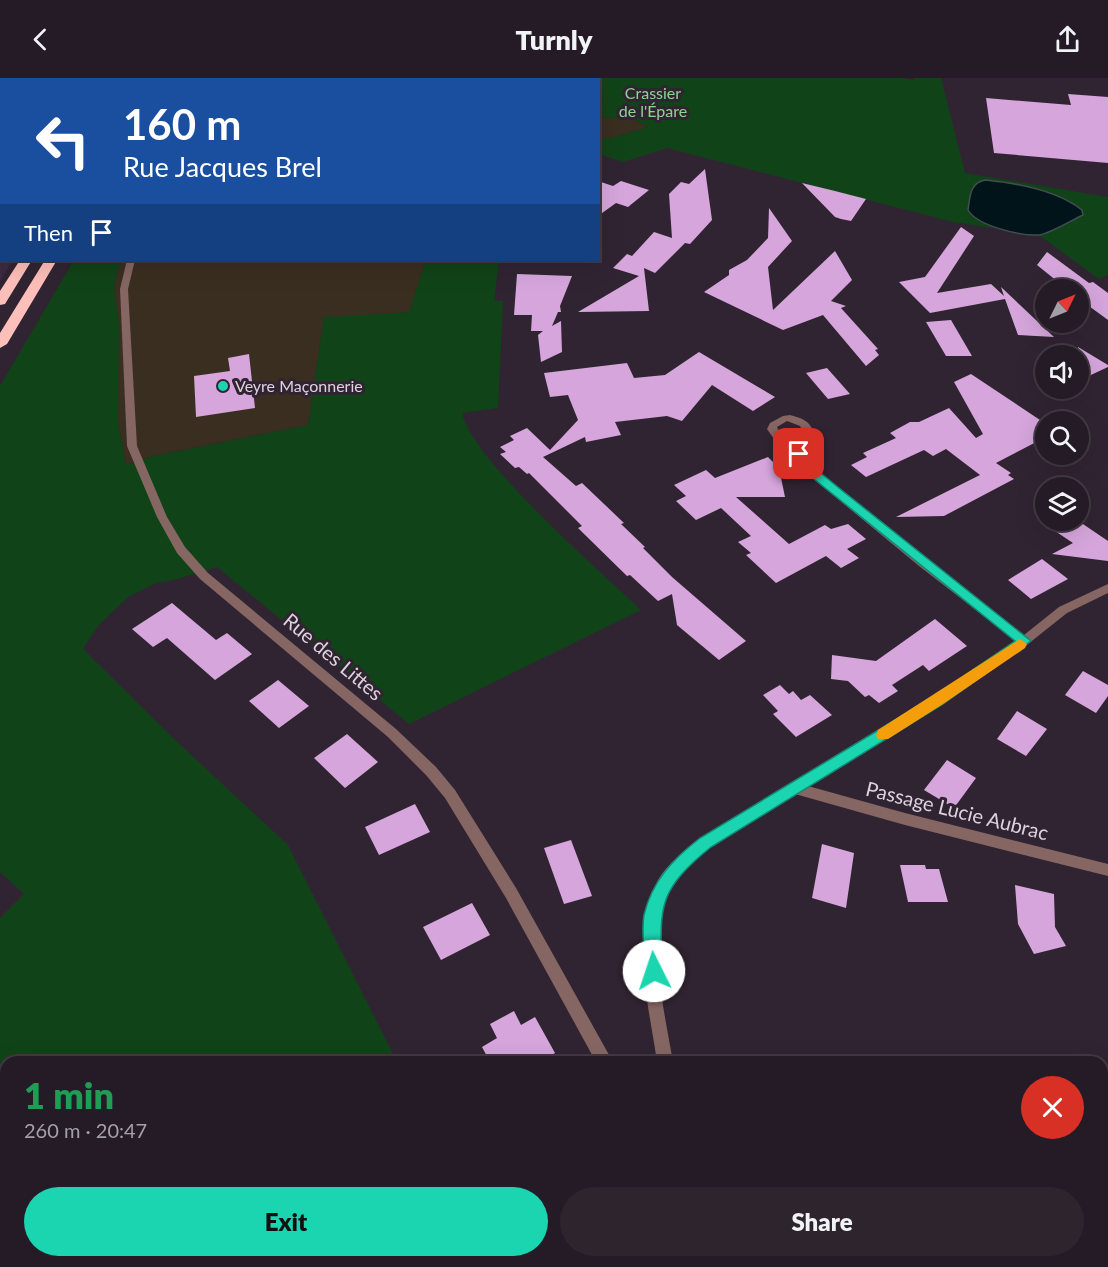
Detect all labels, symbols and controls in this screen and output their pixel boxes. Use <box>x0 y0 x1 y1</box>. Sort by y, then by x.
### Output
icon: back <box>24 23 57 56</box>
text: Turnly <box>516 23 592 56</box>
icon: share <box>1051 23 1084 56</box>
park label: Crassier de l'Épare <box>619 83 687 120</box>
text: 160 m <box>123 99 241 149</box>
icon: left <box>24 102 102 180</box>
text: Rue Jacques Brel <box>123 150 322 183</box>
icon: arrive <box>85 216 118 249</box>
text: Then <box>24 219 73 246</box>
north arrow <box>1035 279 1089 333</box>
map controls <box>1035 279 1089 531</box>
button: sound <box>1035 345 1089 399</box>
place label: Veyre Maçonnerie <box>235 376 363 395</box>
marker: Veyre Maçonnerie <box>216 379 230 393</box>
button: search <box>1035 411 1089 465</box>
pin <box>773 428 824 479</box>
icon: arrive <box>782 437 815 470</box>
button: layers <box>1035 477 1089 531</box>
street label: Rue des Littes <box>279 608 388 705</box>
street label: Passage Lucie Aubrac <box>863 776 1051 844</box>
position arrow <box>622 939 686 1003</box>
text: 1 min <box>24 1073 114 1117</box>
button: close <box>1021 1076 1084 1139</box>
text: 260 m · 20:47 <box>24 1118 147 1142</box>
button: Exit <box>24 1187 548 1256</box>
button: Share <box>560 1187 1084 1256</box>

